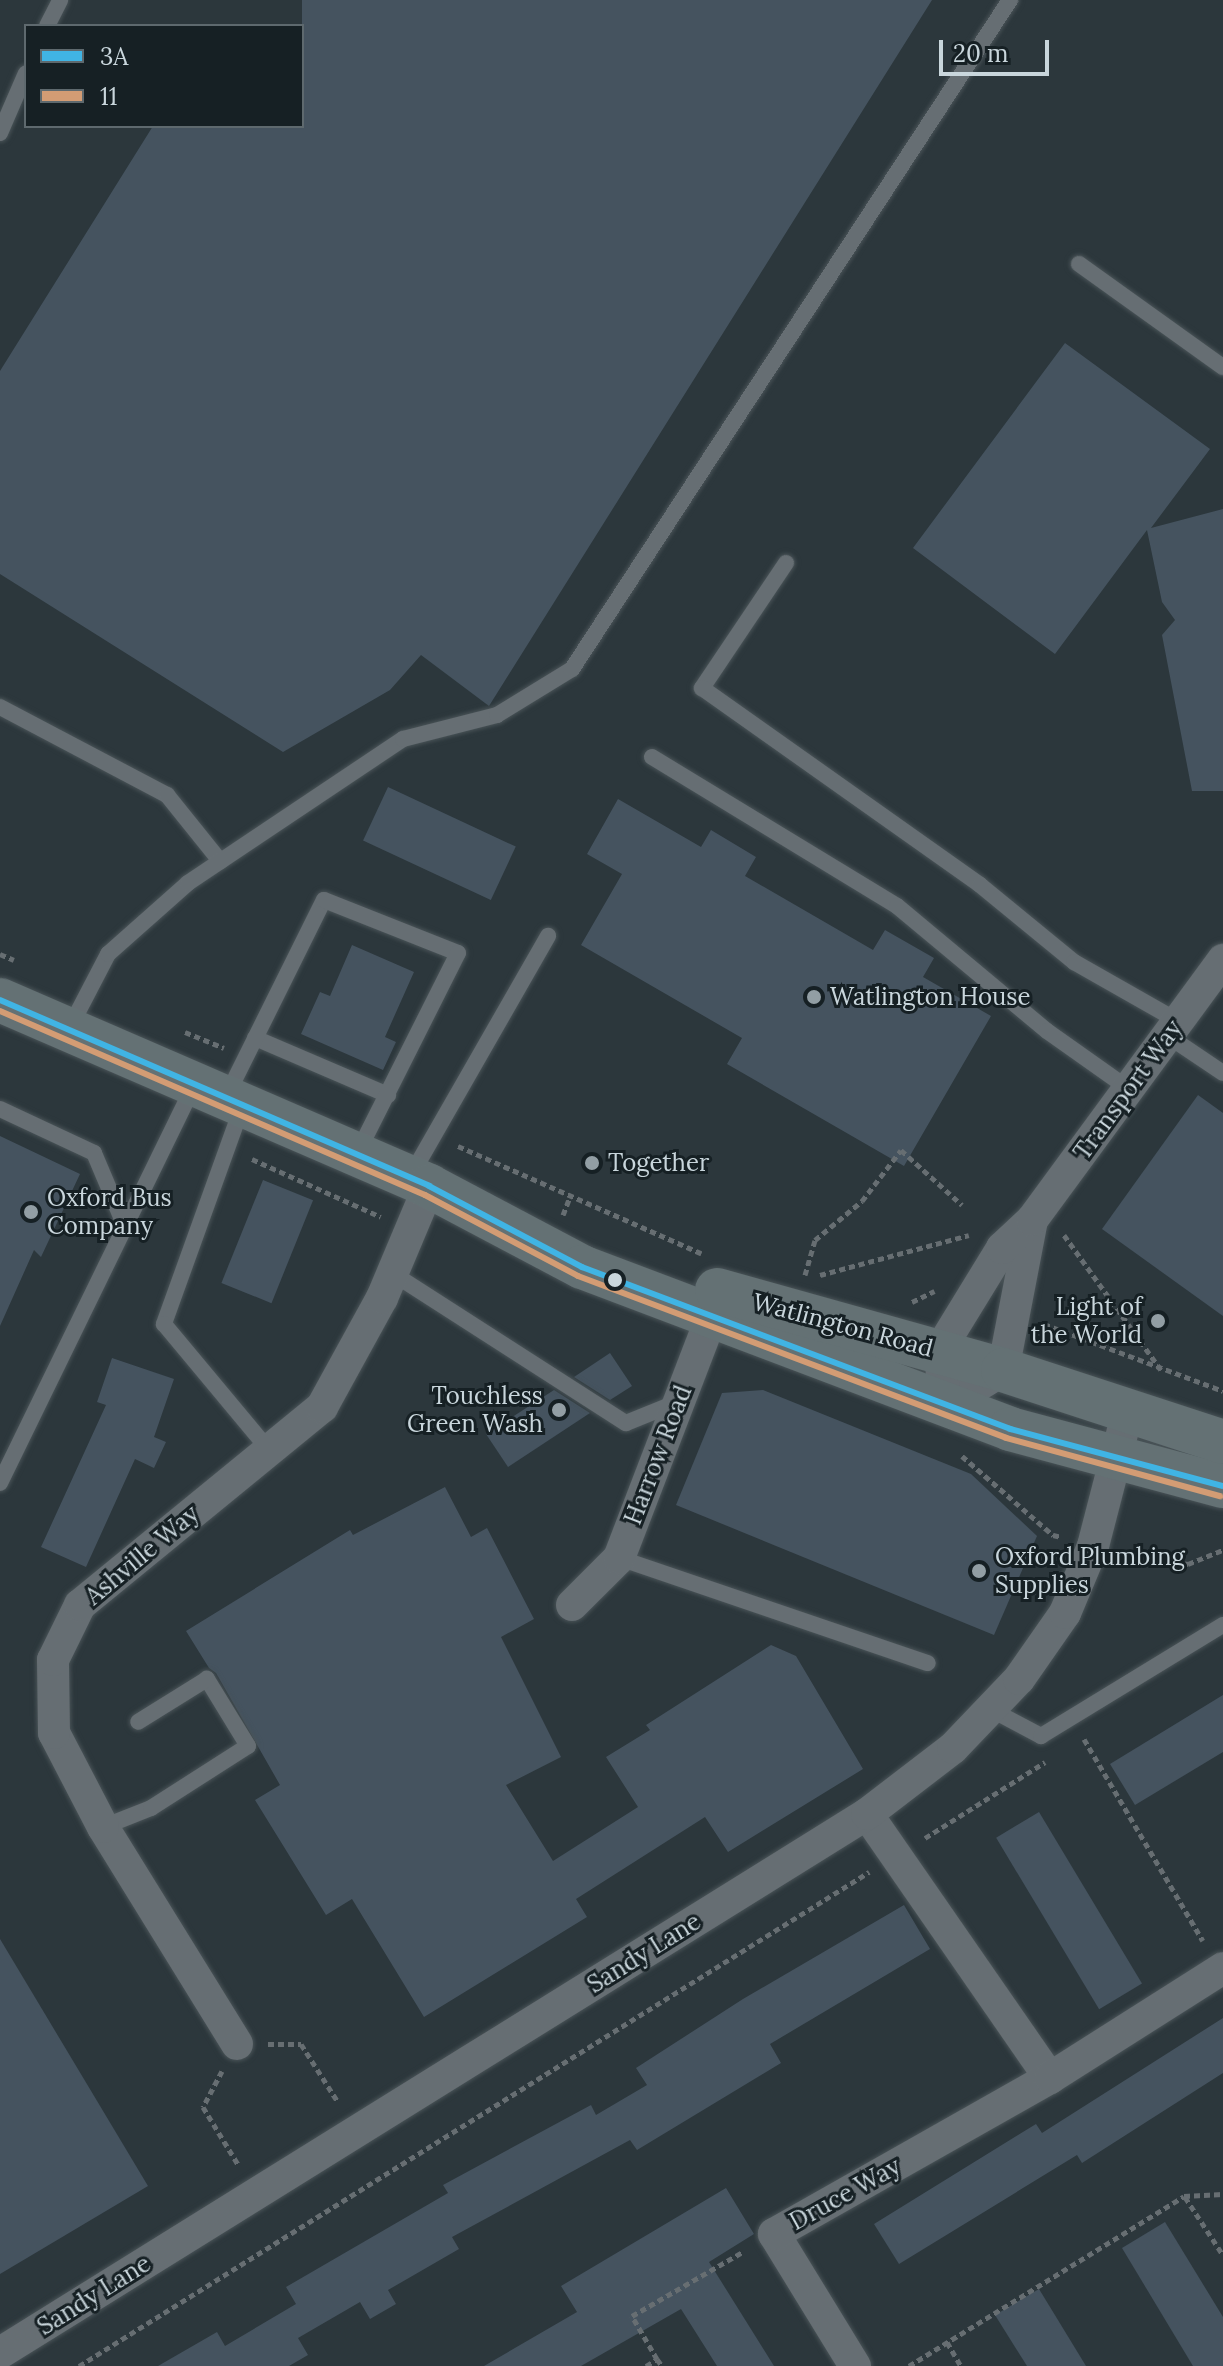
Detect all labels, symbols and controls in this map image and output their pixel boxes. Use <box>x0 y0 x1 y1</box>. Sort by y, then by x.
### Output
legend <box>24 24 304 128</box>
scale bar <box>943 24 1053 74</box>
text: 20 m <box>953 38 1009 69</box>
text: 3A <box>100 41 128 72</box>
text: 11 <box>100 81 117 112</box>
place label: Watlington House <box>830 983 1030 1011</box>
marker: Watlington House <box>805 988 823 1006</box>
street label: Transport Way <box>1068 1015 1188 1165</box>
place label: Together <box>608 1149 709 1177</box>
marker: Together <box>583 1154 601 1172</box>
place label: Oxford Bus Company <box>47 1184 172 1240</box>
marker: Oxford Bus Company <box>22 1203 40 1221</box>
unlabelled marker <box>607 1272 623 1288</box>
street label: Watlington Road <box>750 1287 936 1363</box>
place label: Light of the World <box>1031 1293 1142 1349</box>
marker: Light of the World <box>1149 1312 1167 1330</box>
street label: Harrow Road <box>618 1381 698 1529</box>
place label: Touchless Green Wash <box>407 1382 543 1438</box>
marker: Touchless Green Wash <box>550 1401 568 1419</box>
street label: Ashville Way <box>79 1499 205 1611</box>
place label: Oxford Plumbing Supplies <box>995 1543 1185 1599</box>
marker: Oxford Plumbing Supplies <box>970 1562 988 1580</box>
street label: Sandy Lane <box>582 1907 706 1999</box>
street label: Druce Way <box>785 2152 905 2236</box>
street label: Sandy Lane <box>32 2249 156 2341</box>

